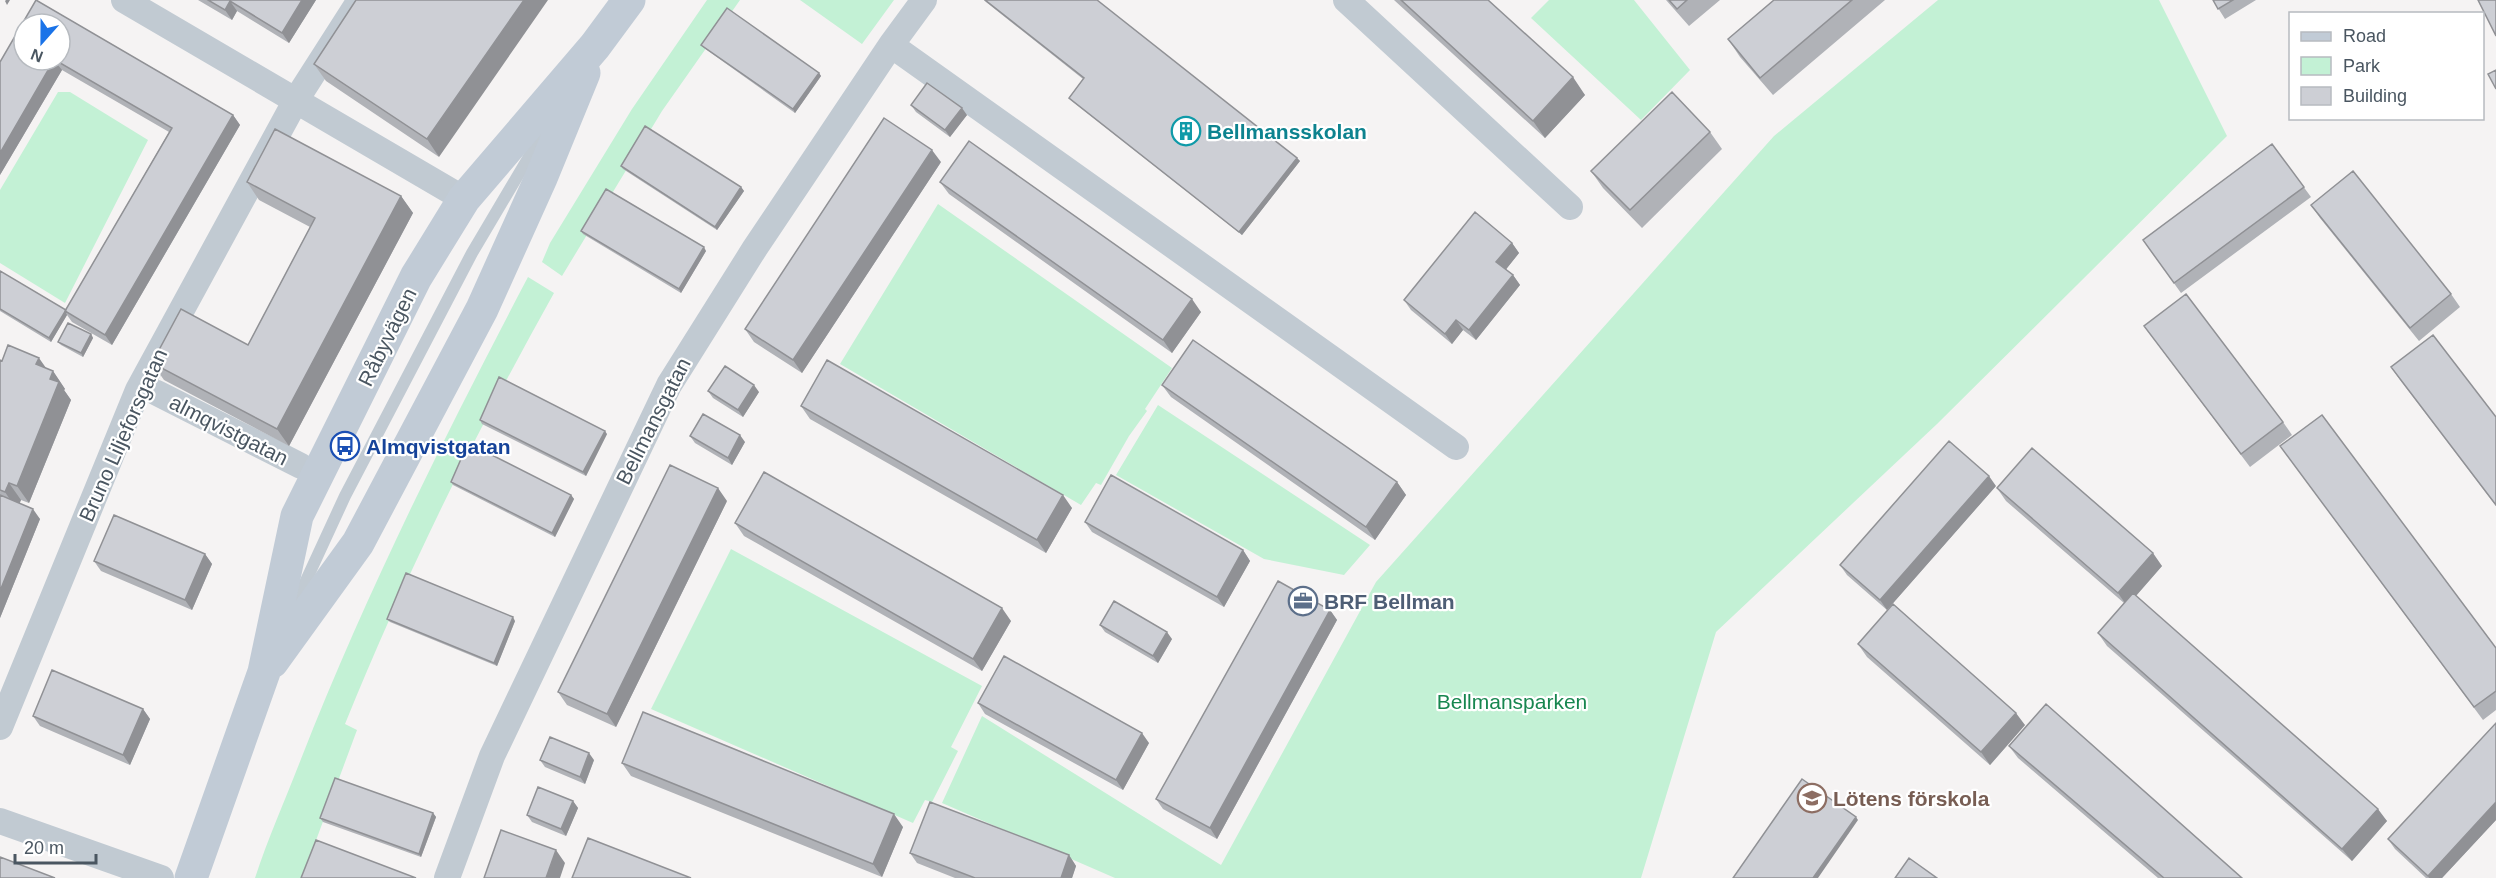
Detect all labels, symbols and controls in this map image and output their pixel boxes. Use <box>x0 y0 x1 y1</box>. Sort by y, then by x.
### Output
north arrow <box>12 12 72 72</box>
legend <box>2289 12 2484 120</box>
text: Road <box>2343 26 2386 46</box>
text: N <box>28 46 45 66</box>
text: Park <box>2343 56 2381 76</box>
text: Building <box>2343 86 2407 106</box>
building icon: Bellmansskolan <box>1170 115 1202 147</box>
place label: Bellmansskolan <box>1207 120 1367 143</box>
street label: Råbyvägen <box>353 284 421 390</box>
street label: Bruno Liljeforsgatan <box>75 345 171 525</box>
street label: Bellmansgatan <box>611 354 695 488</box>
street label: almqvistgatan <box>166 390 292 470</box>
bus stop icon: Almqvistgatan <box>329 430 361 462</box>
place label: Almqvistgatan <box>366 435 511 458</box>
office icon: BRF Bellman <box>1287 585 1319 617</box>
place label: BRF Bellman <box>1324 590 1455 613</box>
park label: Bellmansparken <box>1437 690 1587 713</box>
school or university icon: Lötens förskola <box>1796 782 1828 814</box>
place label: Lötens förskola <box>1833 787 1990 810</box>
scale bar <box>15 827 96 865</box>
text: 20 m <box>24 838 64 858</box>

